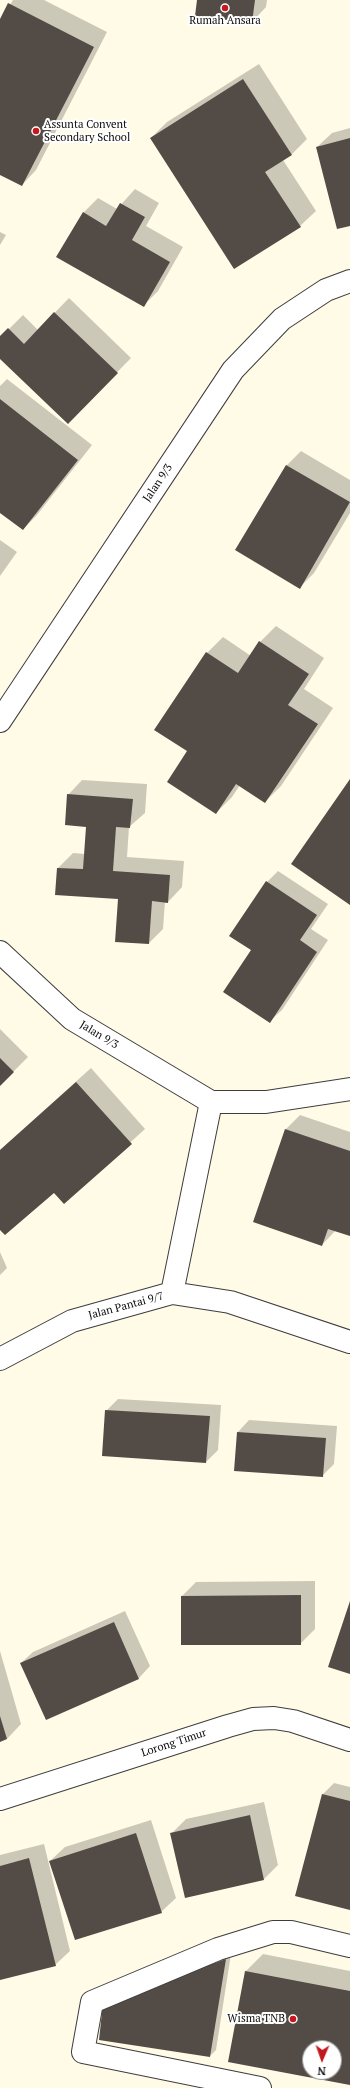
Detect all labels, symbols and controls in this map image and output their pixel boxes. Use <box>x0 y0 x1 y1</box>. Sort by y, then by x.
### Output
marker: Rumah Ansara <box>220 3 230 13</box>
place label: Rumah Ansara <box>189 14 261 28</box>
place label: Assunta Convent Secondary School <box>44 118 130 144</box>
marker: Assunta Convent Secondary School <box>31 126 41 136</box>
street label: Jalan 9/3 <box>141 462 175 504</box>
street label: Jalan 9/3 <box>77 1018 121 1052</box>
street label: Jalan Pantai 9/7 <box>87 1290 165 1322</box>
street label: Lorong Timur <box>140 1726 208 1760</box>
place label: Wisma TNB <box>227 2012 285 2026</box>
marker: Wisma TNB <box>288 2014 298 2024</box>
north arrow <box>302 2040 342 2080</box>
text: N <box>317 2064 326 2078</box>

